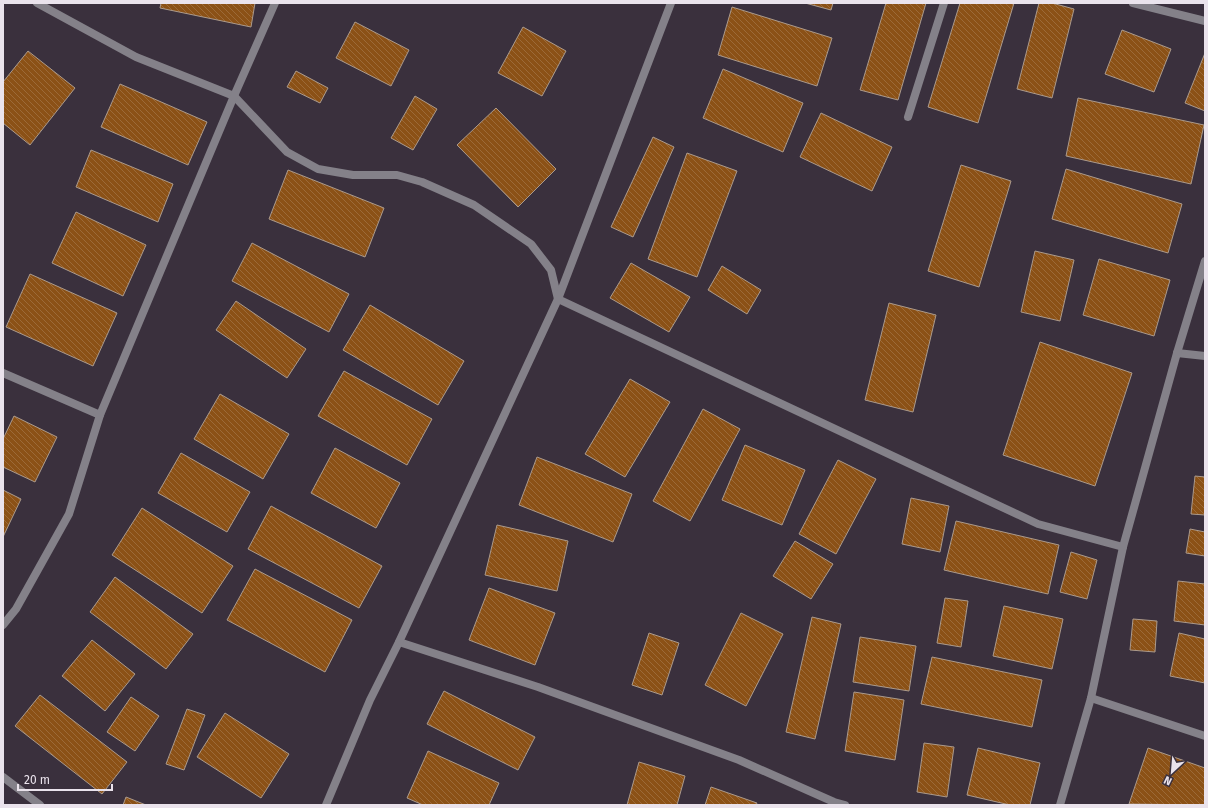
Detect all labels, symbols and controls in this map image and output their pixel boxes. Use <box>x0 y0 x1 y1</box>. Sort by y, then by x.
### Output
north arrow <box>1152 752 1192 792</box>
scale bar <box>18 766 112 792</box>
text: 20 m <box>24 773 50 787</box>
text: N <box>1162 773 1174 788</box>

